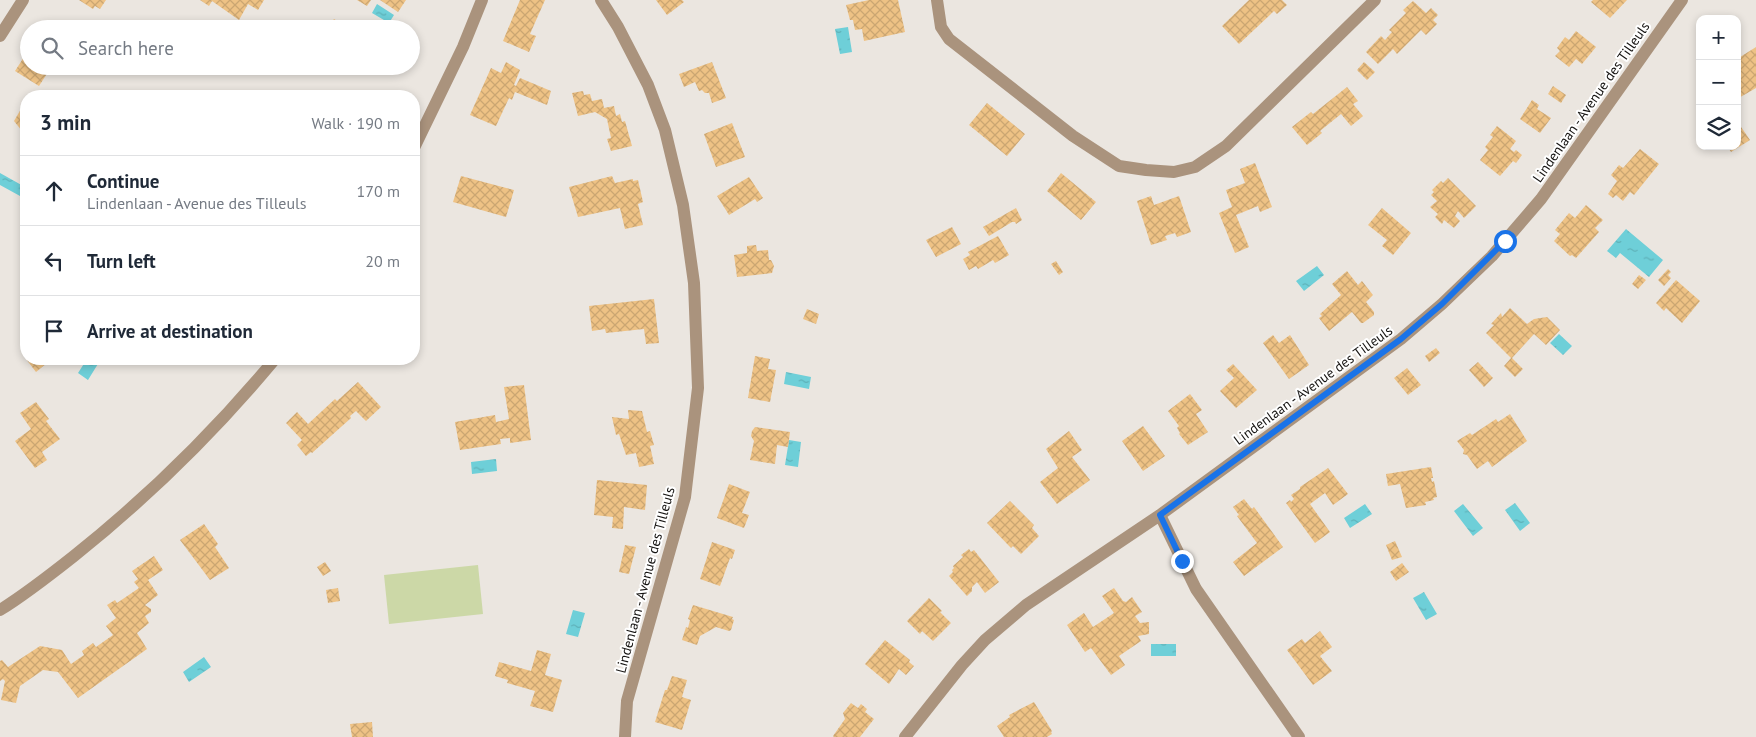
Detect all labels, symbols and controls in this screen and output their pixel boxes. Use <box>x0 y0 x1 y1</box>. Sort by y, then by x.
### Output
map controls <box>1696 15 1741 150</box>
button: + <box>1696 15 1741 60</box>
street label: Lindenlaan - Avenue des Tilleuls <box>1529 18 1654 186</box>
search box <box>20 20 420 75</box>
icon: search <box>38 34 66 62</box>
text: Search here <box>78 36 174 60</box>
button: − <box>1696 60 1741 105</box>
button: layers <box>1696 105 1741 150</box>
text: 3 min <box>40 109 91 136</box>
text: Walk · 190 m <box>311 113 400 133</box>
text: Continue <box>87 169 159 193</box>
icon: ahead <box>40 177 68 205</box>
text: 170 m <box>357 181 400 201</box>
text: Lindenlaan - Avenue des Tilleuls <box>87 193 307 213</box>
route start <box>1494 230 1517 253</box>
icon: left <box>40 247 68 275</box>
text: Turn left <box>87 249 156 273</box>
text: 20 m <box>365 251 400 271</box>
icon: arrive <box>40 317 68 345</box>
text: Arrive at destination <box>87 319 253 343</box>
street label: Lindenlaan - Avenue des Tilleuls <box>1230 321 1396 449</box>
street label: Lindenlaan - Avenue des Tilleuls <box>611 485 679 675</box>
route end <box>1171 550 1194 573</box>

